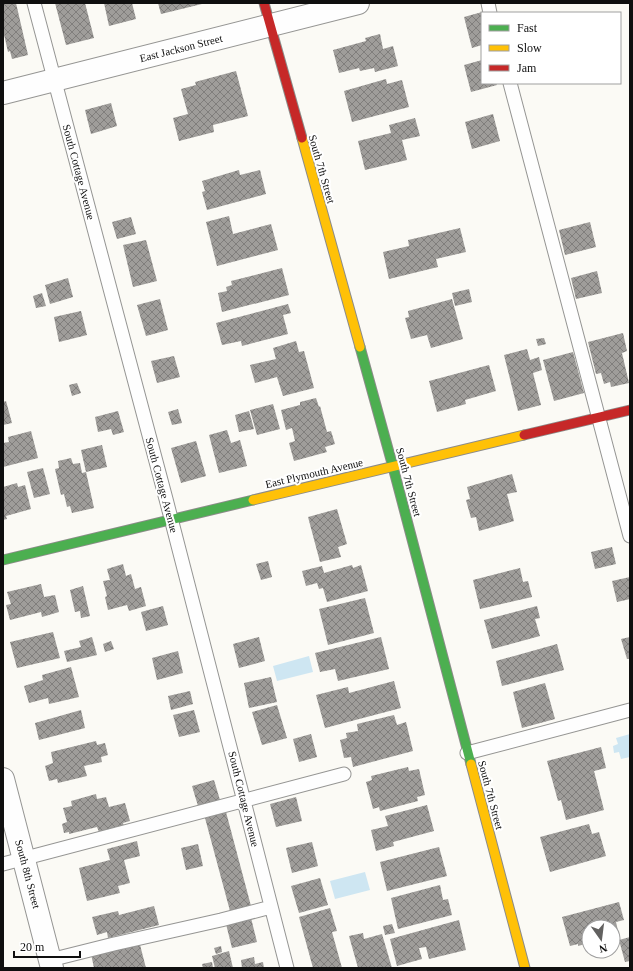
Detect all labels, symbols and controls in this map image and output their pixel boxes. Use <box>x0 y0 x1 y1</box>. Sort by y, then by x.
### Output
legend <box>481 12 621 84</box>
text: Fast <box>517 21 538 35</box>
street label: East Jackson Street <box>138 32 224 64</box>
text: Slow <box>517 41 542 55</box>
text: Jam <box>517 61 537 75</box>
street label: South Cottage Avenue <box>60 123 98 221</box>
street label: South 7th Street <box>306 133 338 205</box>
street label: South Cottage Avenue <box>143 436 181 534</box>
street label: South 7th Street <box>394 446 424 518</box>
street label: East Plymouth Avenue <box>264 456 364 490</box>
street label: South Cottage Avenue <box>226 750 262 848</box>
street label: South 7th Street <box>476 759 506 831</box>
street label: South 8th Street <box>13 838 43 910</box>
north arrow <box>581 919 621 959</box>
scale bar <box>14 933 80 959</box>
text: 20 m <box>20 940 45 954</box>
text: N <box>598 942 609 955</box>

